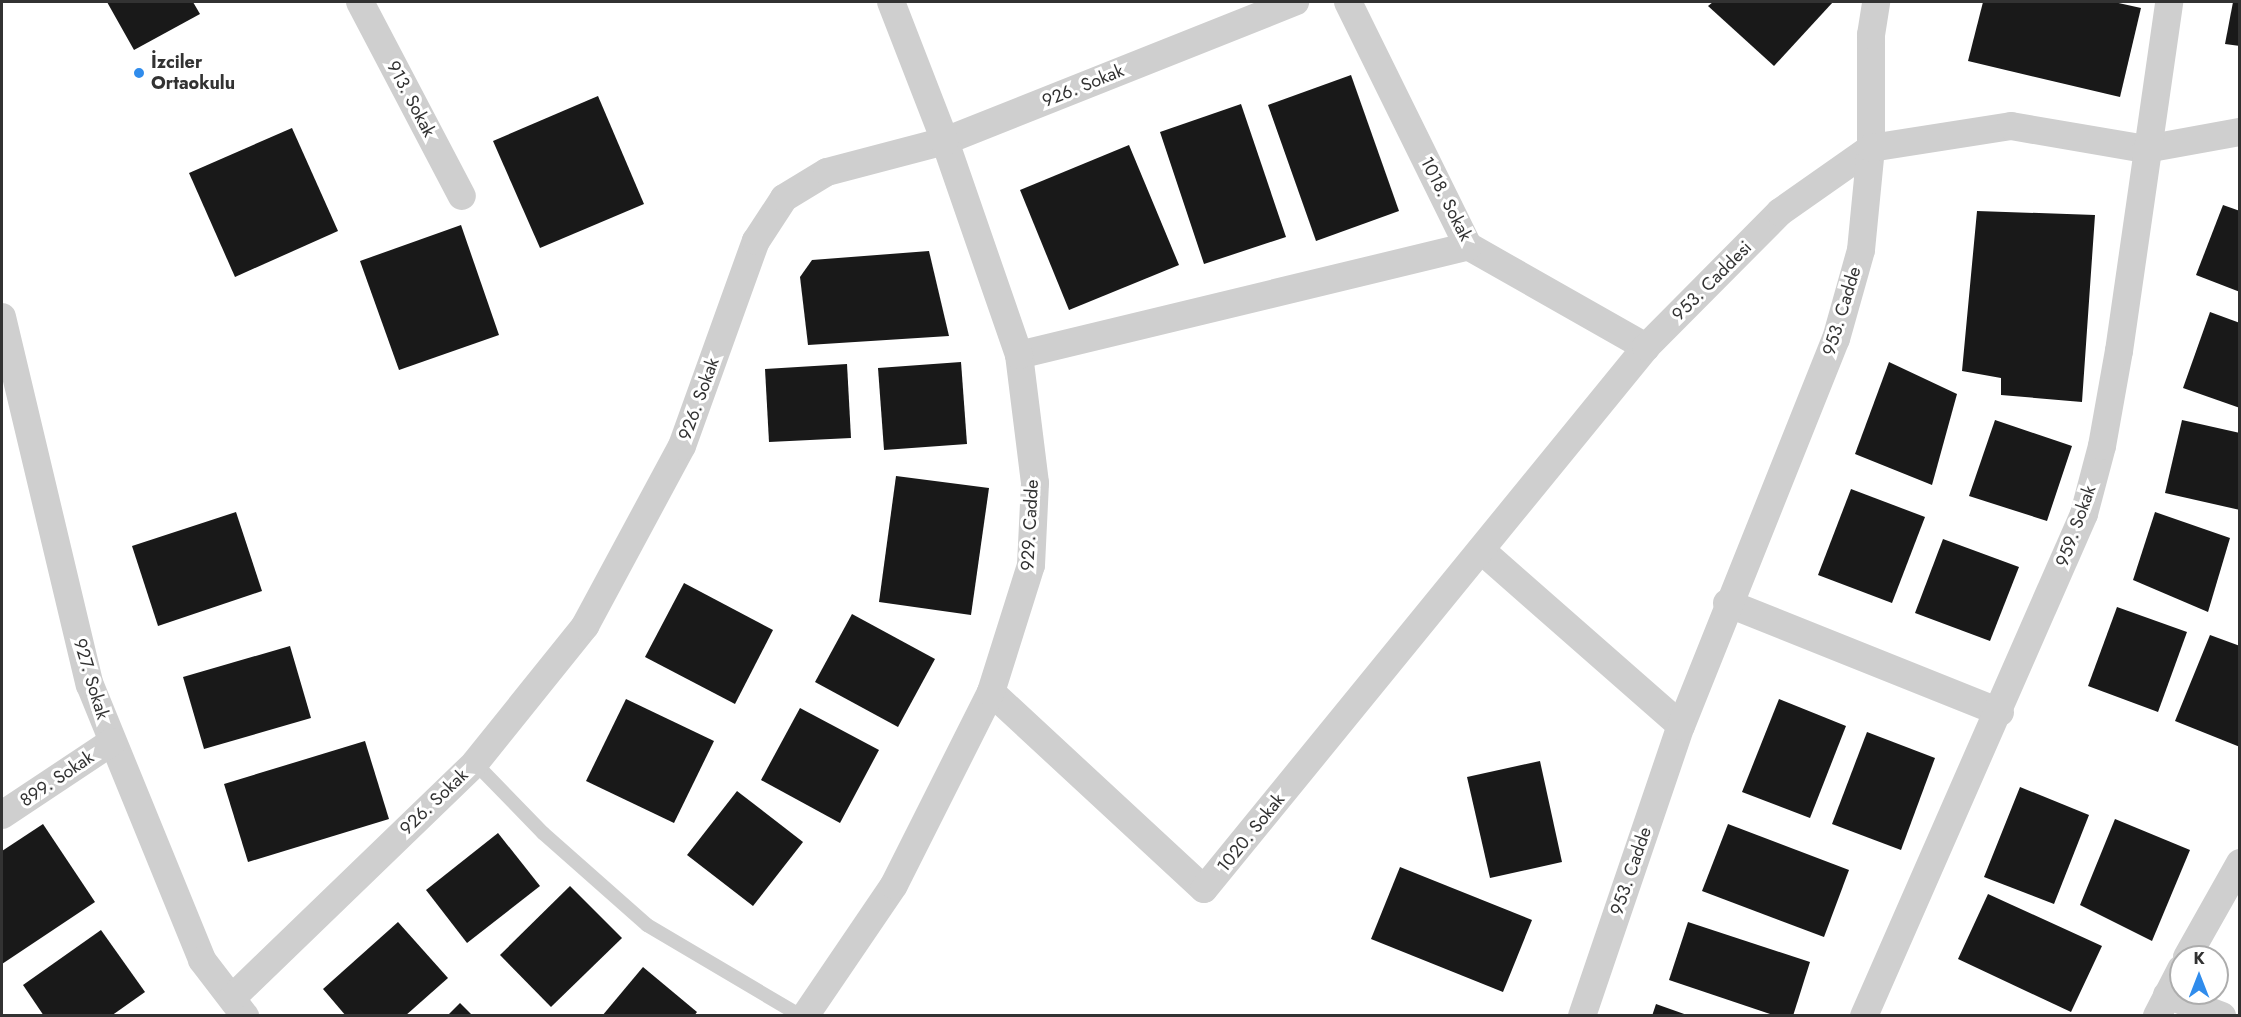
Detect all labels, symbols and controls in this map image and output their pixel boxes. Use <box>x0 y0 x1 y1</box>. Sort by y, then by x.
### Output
place label: İzciler Ortaokulu <box>151 52 235 94</box>
street label: 913. Sokak <box>382 57 440 141</box>
street label: 926. Sokak <box>1039 60 1127 112</box>
marker: İzciler Ortaokulu <box>132 66 146 80</box>
street label: 1018. Sokak <box>1416 153 1476 245</box>
street label: 953. Caddesi <box>1668 237 1756 325</box>
street label: 953. Cadde <box>1818 264 1866 358</box>
street label: 926. Sokak <box>674 355 724 443</box>
street label: 929. Cadde <box>1017 479 1043 571</box>
street label: 959. Sokak <box>2051 483 2101 569</box>
street label: 927. Sokak <box>69 636 113 722</box>
street label: 899. Sokak <box>16 746 98 812</box>
street label: 926. Sokak <box>396 764 472 840</box>
street label: 1020. Sokak <box>1213 789 1289 877</box>
street label: 953. Cadde <box>1606 824 1656 918</box>
north arrow <box>2169 945 2229 1005</box>
text: K <box>2193 947 2205 970</box>

